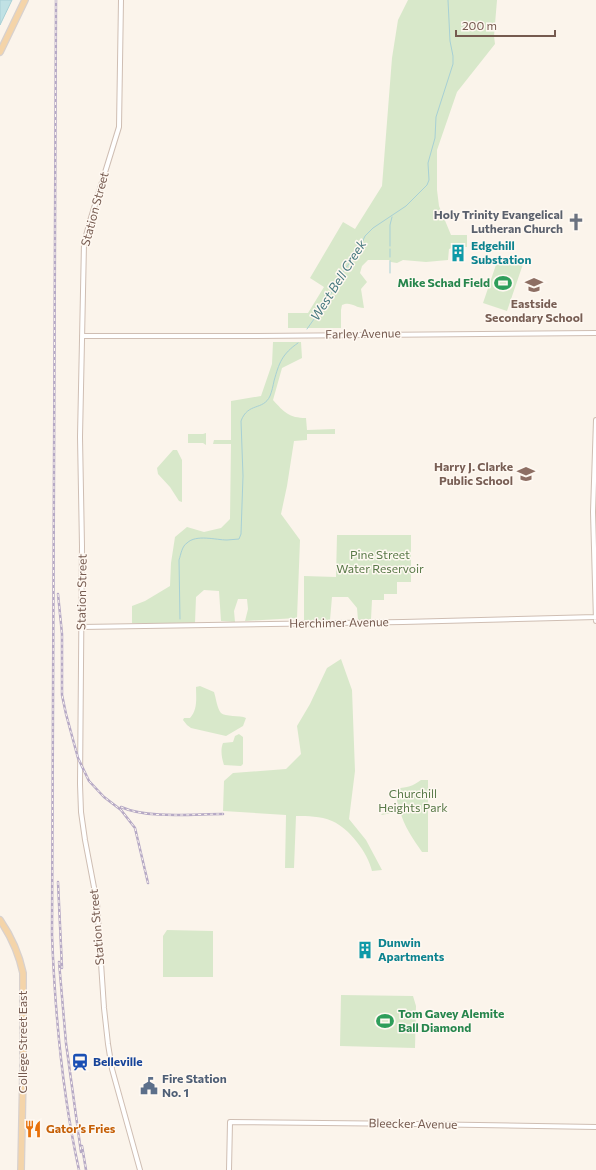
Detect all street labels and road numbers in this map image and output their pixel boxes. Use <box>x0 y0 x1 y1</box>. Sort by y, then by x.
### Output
street label: Station Street <box>77 170 111 247</box>
street label: Farley Avenue <box>325 325 401 341</box>
street label: Station Street <box>73 554 89 630</box>
street label: Herchimer Avenue <box>289 614 389 630</box>
street label: Station Street <box>86 888 106 966</box>
street label: College Street East <box>15 991 29 1093</box>
street label: Bleecker Avenue <box>368 1115 458 1131</box>

